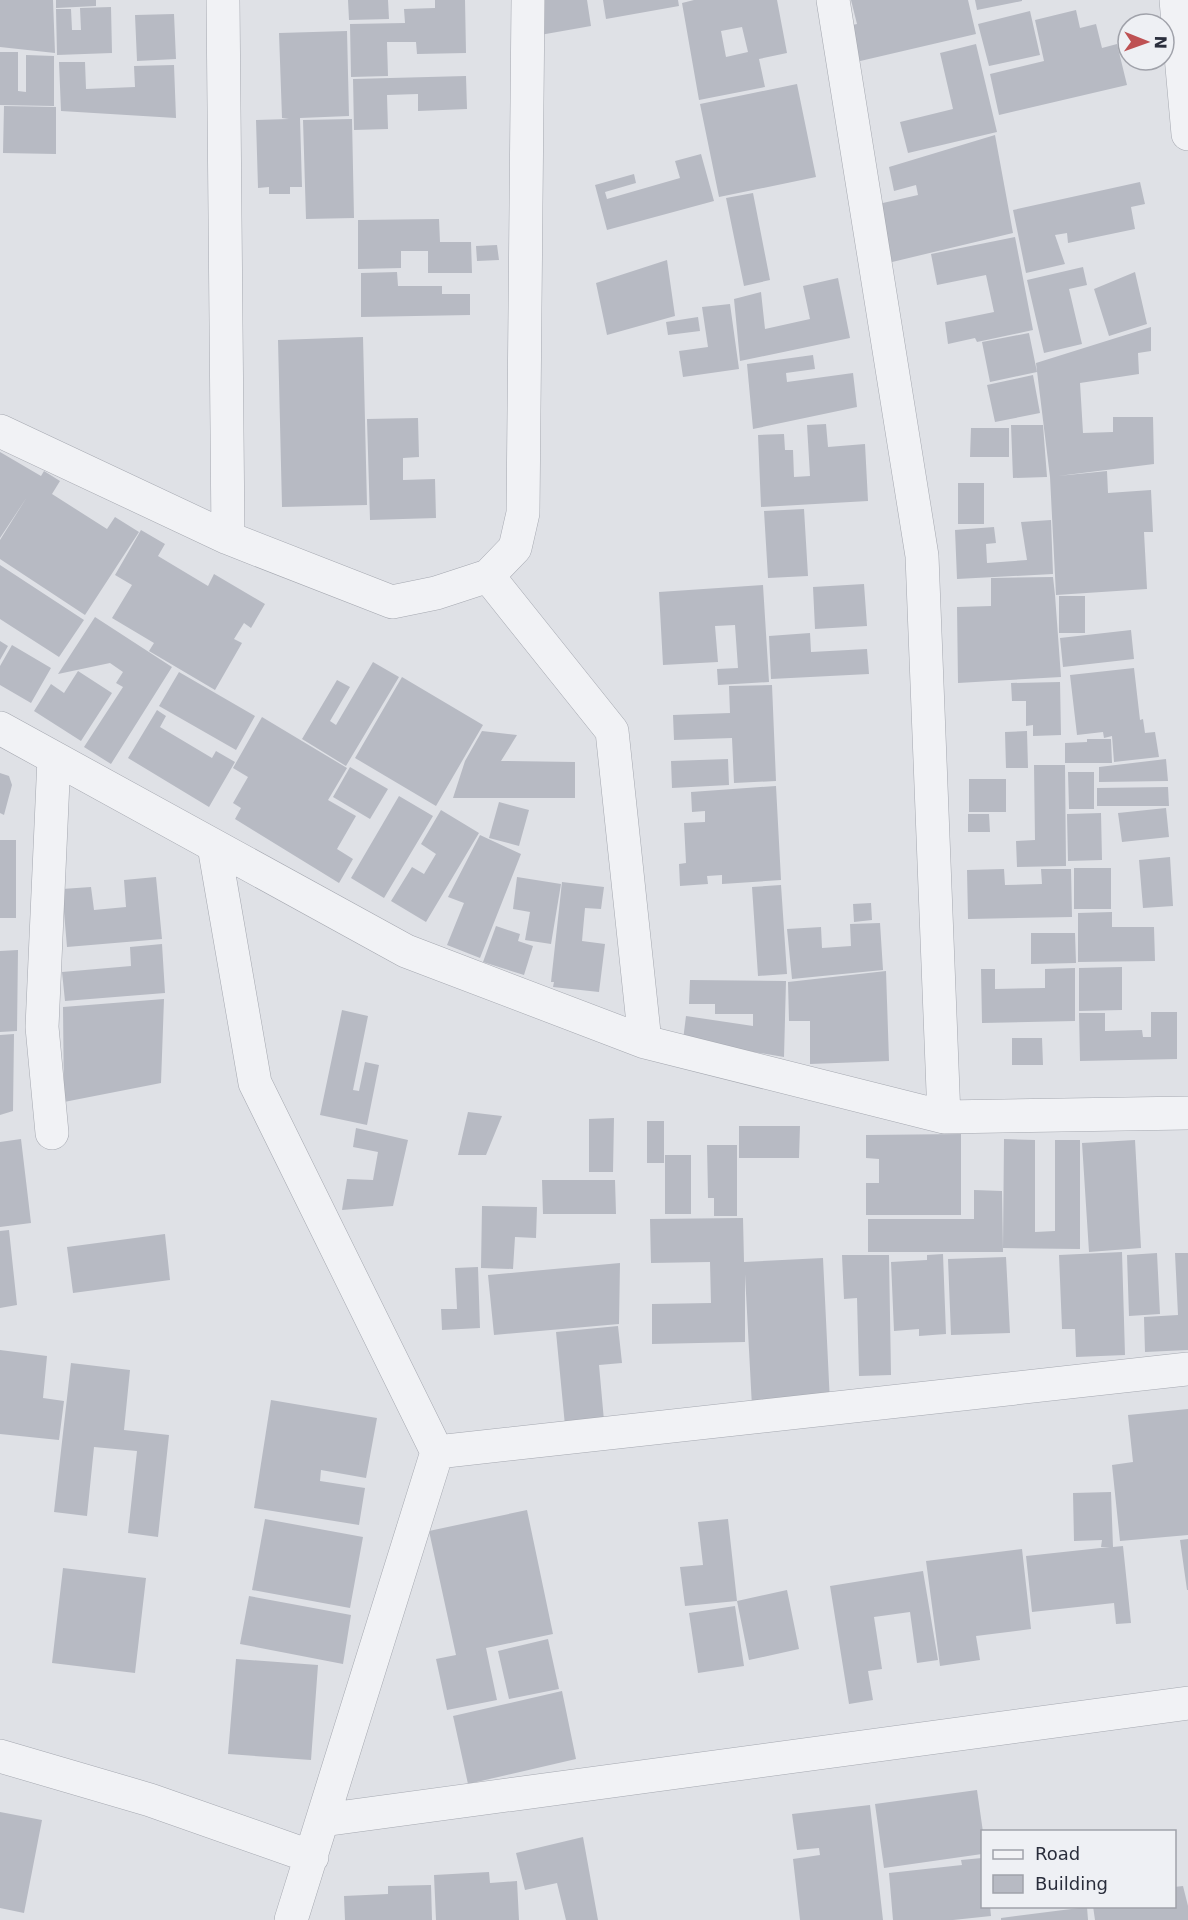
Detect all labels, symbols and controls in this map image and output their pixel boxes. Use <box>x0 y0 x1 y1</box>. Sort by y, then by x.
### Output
north arrow <box>1116 12 1176 72</box>
text: N <box>1151 35 1170 49</box>
legend <box>981 1830 1176 1908</box>
text: Road <box>1035 1843 1080 1864</box>
text: Building <box>1035 1873 1108 1894</box>

